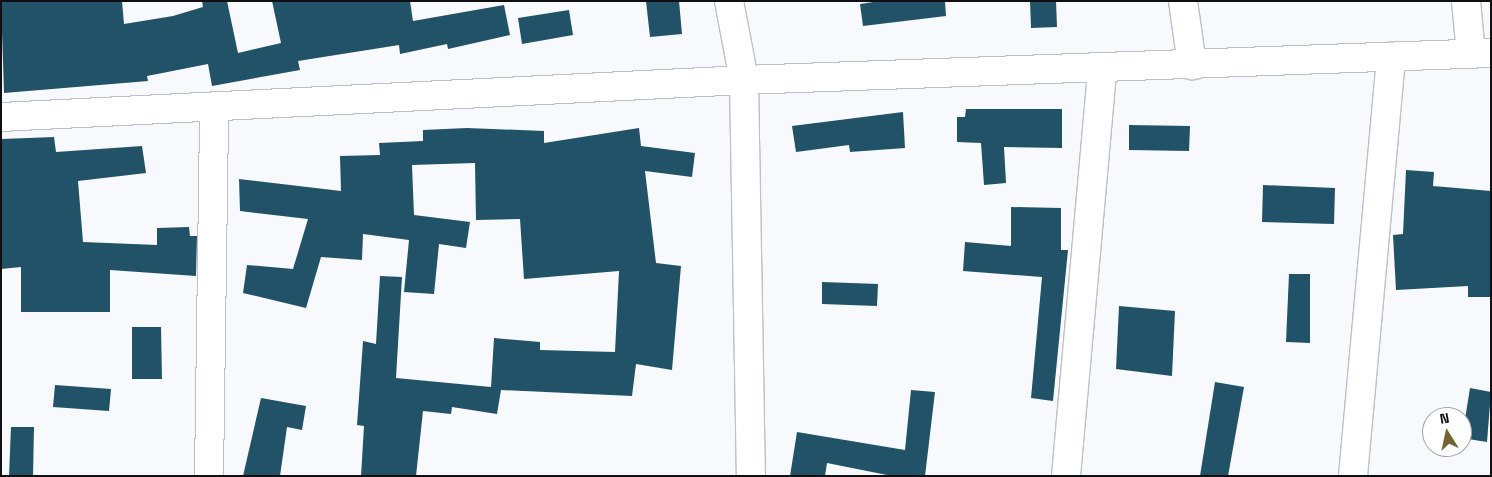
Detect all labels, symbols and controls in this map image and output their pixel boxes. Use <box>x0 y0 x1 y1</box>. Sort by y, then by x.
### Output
north arrow <box>1422 407 1472 457</box>
text: N <box>1438 409 1451 428</box>

